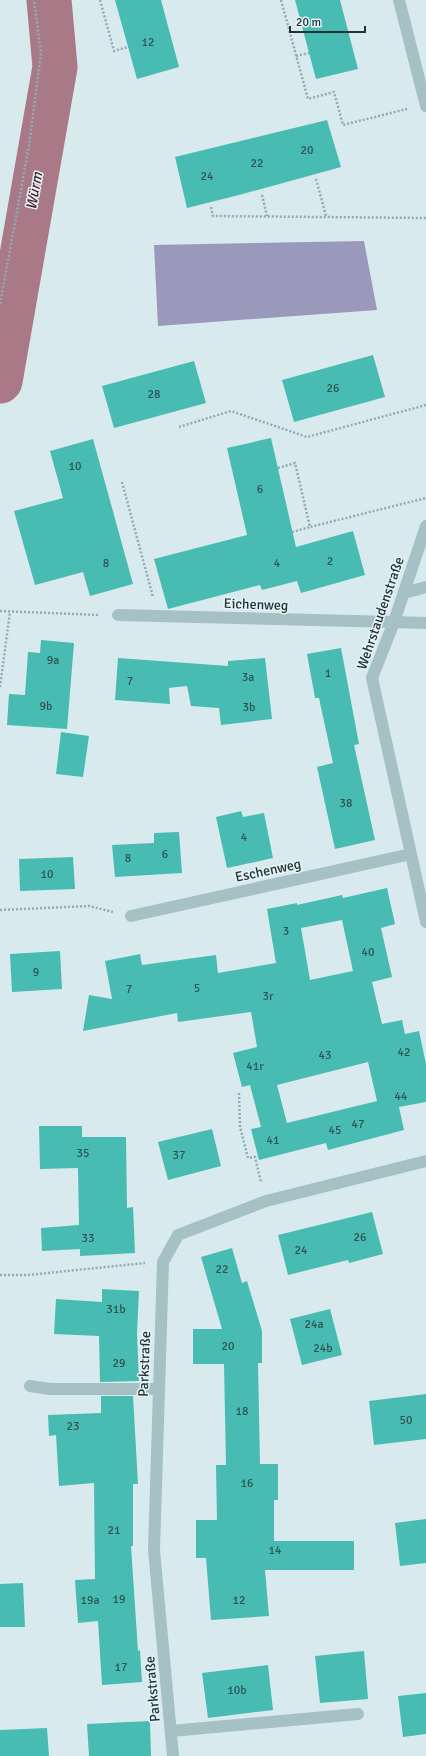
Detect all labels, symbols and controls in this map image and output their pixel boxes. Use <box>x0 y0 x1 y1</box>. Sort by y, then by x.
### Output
scale bar <box>290 8 365 34</box>
text: 20 m <box>296 15 321 30</box>
house number: 12 <box>142 35 154 50</box>
house number: 20 <box>301 143 313 158</box>
house number: 22 <box>251 156 263 171</box>
house number: 24 <box>201 169 214 184</box>
water label: Würm <box>22 170 46 211</box>
house number: 26 <box>327 381 339 396</box>
house number: 28 <box>148 387 160 402</box>
house number: 10 <box>69 459 81 474</box>
house number: 6 <box>257 482 263 497</box>
house number: 2 <box>327 554 333 569</box>
street label: Wehrstaudenstraße <box>353 555 408 672</box>
house number: 8 <box>103 556 109 571</box>
house number: 4 <box>274 556 281 571</box>
street label: Eichenweg <box>223 595 289 614</box>
house number: 9a <box>47 653 59 668</box>
house number: 1 <box>325 666 331 681</box>
house number: 3a <box>242 670 254 685</box>
house number: 7 <box>127 674 133 689</box>
house number: 9b <box>40 699 52 714</box>
house number: 3b <box>243 700 255 715</box>
house number: 38 <box>340 796 352 811</box>
house number: 4 <box>241 830 248 845</box>
house number: 6 <box>162 847 168 862</box>
house number: 8 <box>125 851 131 866</box>
street label: Eschenweg <box>234 855 303 886</box>
house number: 10 <box>41 867 53 882</box>
house number: 3 <box>283 924 289 939</box>
house number: 40 <box>362 945 374 960</box>
house number: 9 <box>33 965 39 980</box>
house number: 5 <box>194 981 200 996</box>
house number: 7 <box>126 982 132 997</box>
house number: 3r <box>263 989 274 1004</box>
house number: 42 <box>398 1045 410 1060</box>
house number: 43 <box>319 1048 331 1063</box>
house number: 41r <box>246 1059 264 1074</box>
house number: 44 <box>395 1089 408 1104</box>
house number: 47 <box>352 1117 364 1132</box>
house number: 45 <box>329 1123 341 1138</box>
house number: 41 <box>267 1133 279 1148</box>
house number: 35 <box>77 1146 89 1161</box>
house number: 37 <box>173 1148 185 1163</box>
house number: 26 <box>354 1230 366 1245</box>
house number: 33 <box>82 1231 94 1246</box>
house number: 24 <box>295 1243 308 1258</box>
house number: 22 <box>216 1262 228 1277</box>
house number: 31b <box>106 1302 126 1317</box>
house number: 24a <box>304 1317 324 1332</box>
street label: Parkstraße <box>135 1331 154 1397</box>
house number: 20 <box>222 1339 234 1354</box>
house number: 24b <box>313 1341 333 1356</box>
house number: 29 <box>113 1356 125 1371</box>
house number: 18 <box>236 1404 248 1419</box>
house number: 50 <box>400 1413 412 1428</box>
house number: 23 <box>67 1419 79 1434</box>
house number: 16 <box>241 1476 253 1491</box>
house number: 21 <box>108 1523 120 1538</box>
house number: 14 <box>269 1543 282 1558</box>
house number: 19 <box>113 1592 125 1607</box>
house number: 19a <box>80 1593 100 1608</box>
house number: 12 <box>233 1593 245 1608</box>
street label: Parkstraße <box>141 1655 164 1723</box>
house number: 17 <box>115 1660 127 1675</box>
house number: 10b <box>227 1683 247 1698</box>

